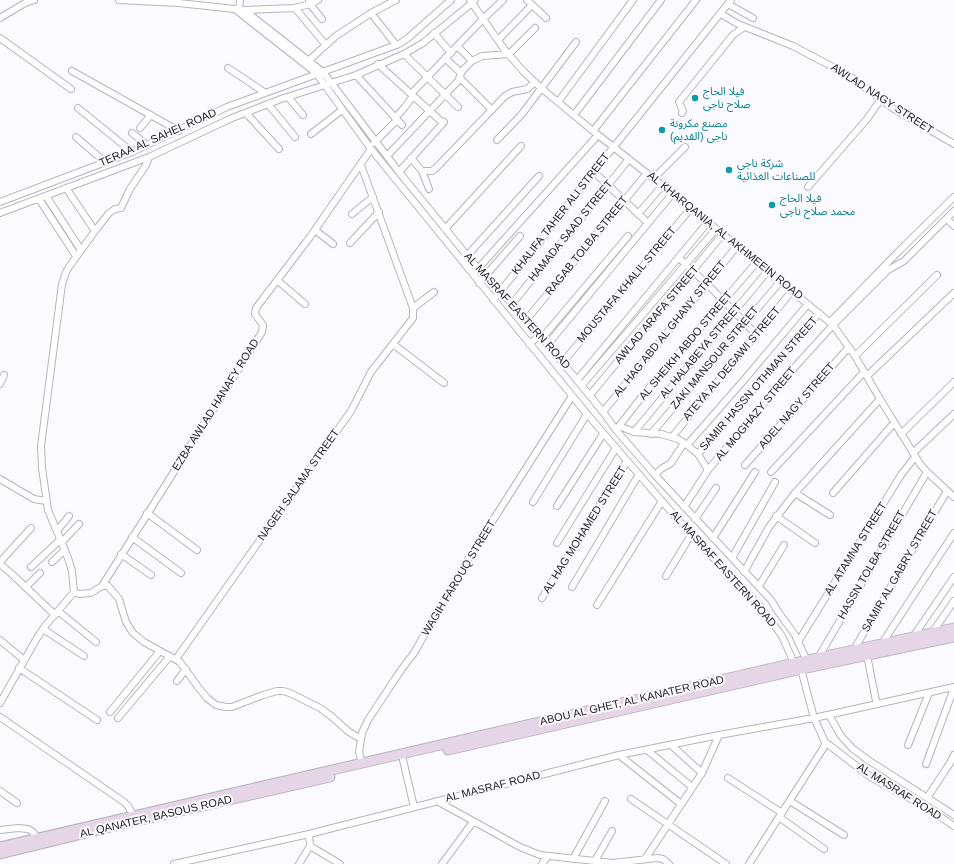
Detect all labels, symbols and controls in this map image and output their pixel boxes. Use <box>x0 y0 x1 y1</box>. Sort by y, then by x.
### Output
street label: AWLAD NAGY STREET <box>828 61 936 137</box>
place label: فيلا الحاج صلاح ناجى <box>703 85 750 111</box>
marker: فيلا الحاج صلاح ناجى <box>690 93 700 103</box>
street label: TERAA AL SAHEL ROAD <box>97 106 219 170</box>
place label: مصنع مكرونة ناجى (القديم) <box>670 117 728 143</box>
marker: مصنع مكرونة ناجى (القديم) <box>657 125 667 135</box>
street label: KHALIFA TAHER ALI STREET <box>509 151 613 277</box>
place label: شركة ناجى للصناعات الغذائية <box>737 157 815 183</box>
marker: شركة ناجى للصناعات الغذائية <box>724 165 734 175</box>
street label: AL KHARQANIA, AL AKHMEEIN ROAD <box>645 169 805 303</box>
street label: HAMADA SAAD STREET <box>526 178 616 284</box>
place label: فيلا الحاج محمد صلاح ناجى <box>780 192 855 218</box>
street label: RAGAB TOLBA STREET <box>543 194 631 298</box>
marker: فيلا الحاج محمد صلاح ناجى <box>767 200 777 210</box>
street label: MOUSTAFA KHALIL STREET <box>575 224 679 346</box>
street label: AL MASRAF EASTERN ROAD <box>461 250 573 372</box>
street label: AL HAG ABD AL GHANY STREET <box>611 258 729 400</box>
street label: AWLAD ARAFA STREET <box>612 263 702 367</box>
street label: AL SHEIKH ABDO STREET <box>637 289 735 403</box>
street label: AL HALABEYA STREET <box>657 301 745 401</box>
street label: ZAKI MANSOUR STREET <box>668 304 762 412</box>
street label: ATEYA AL DEGAWI STREET <box>680 304 784 424</box>
street label: SAMIR HASSN OTHMAN STREET <box>697 314 821 454</box>
street label: EZBA AWLAD HANAFY ROAD <box>170 337 262 473</box>
street label: ADEL NAGY STREET <box>756 360 838 452</box>
street label: AL MOGHAZY STREET <box>713 364 799 464</box>
street label: NAGEH SALAMA STREET <box>255 427 343 543</box>
street label: AL HAG MOHAMED STREET <box>540 464 630 596</box>
street label: AL ATAMNA STREET <box>822 500 890 598</box>
street label: SAMIR AL GABRY STREET <box>859 507 941 635</box>
street label: AL MASRAF EASTERN ROAD <box>667 508 779 630</box>
street label: HASSN TOLBA STREET <box>835 508 909 622</box>
street label: WAGIH FAROUQ STREET <box>419 518 499 638</box>
street label: ABOU AL GHET, AL KANATER ROAD <box>539 673 725 729</box>
street label: AL MASRAF ROAD <box>854 761 944 823</box>
street label: AL MASRAF ROAD <box>444 769 542 805</box>
street label: AL QANATER, BASOUS ROAD <box>79 793 233 841</box>

